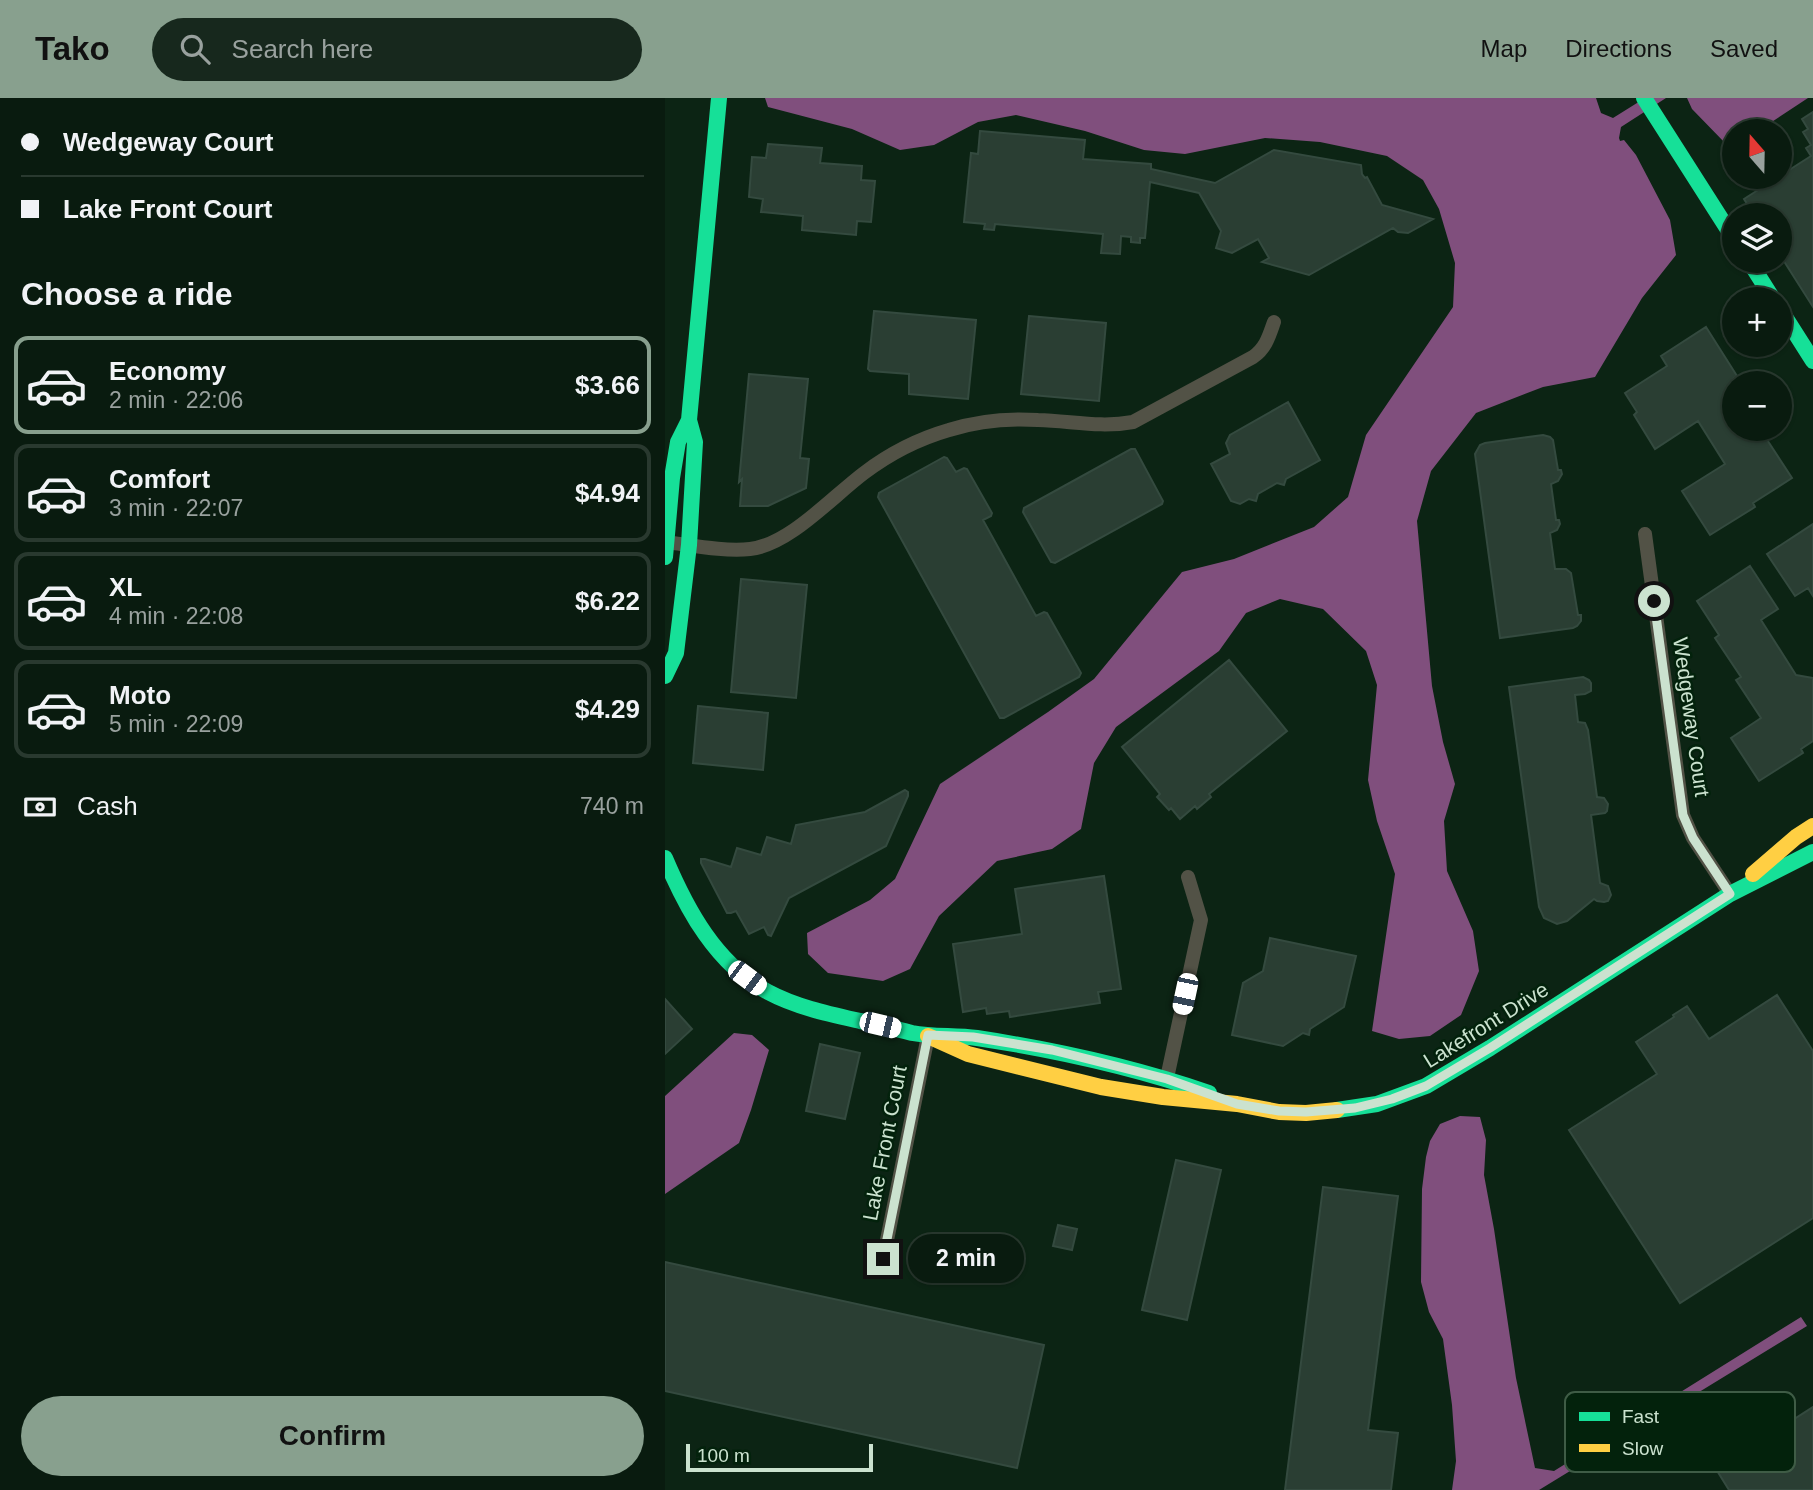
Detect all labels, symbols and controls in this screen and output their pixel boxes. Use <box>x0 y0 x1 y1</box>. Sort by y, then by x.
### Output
search box <box>152 18 642 81</box>
text: Tako <box>35 30 110 67</box>
icon: search <box>176 30 214 68</box>
text: Search here <box>232 34 373 64</box>
text: Map <box>1481 35 1527 62</box>
text: Directions <box>1565 35 1672 62</box>
text: Saved <box>1710 35 1778 62</box>
north arrow <box>1722 119 1792 189</box>
map controls <box>1722 119 1792 441</box>
text: Wedgeway Court <box>63 127 273 157</box>
text: Lake Front Court <box>63 194 272 224</box>
button: layers <box>1722 203 1792 273</box>
text: Choose a ride <box>21 276 233 312</box>
button: + <box>1722 287 1792 357</box>
icon: car <box>25 354 88 417</box>
text: Economy <box>109 356 226 386</box>
text: $3.66 <box>575 370 640 400</box>
button: − <box>1722 371 1792 441</box>
text: 2 min · 22:06 <box>109 387 243 413</box>
icon: car <box>25 462 88 525</box>
text: Comfort <box>109 464 210 494</box>
text: $4.94 <box>575 478 640 508</box>
text: 3 min · 22:07 <box>109 495 243 521</box>
icon: car <box>25 570 88 633</box>
text: XL <box>109 572 142 602</box>
route start <box>1638 585 1670 617</box>
text: $6.22 <box>575 586 640 616</box>
text: 4 min · 22:08 <box>109 603 243 629</box>
street label: Wedgeway Court <box>1669 636 1714 798</box>
icon: car <box>25 678 88 741</box>
text: Moto <box>109 680 171 710</box>
text: $4.29 <box>575 694 640 724</box>
text: 5 min · 22:09 <box>109 711 243 737</box>
icon: cash <box>21 788 59 826</box>
text: Cash <box>77 791 138 821</box>
text: 740 m <box>580 793 644 819</box>
car <box>724 957 771 999</box>
car <box>1171 971 1200 1017</box>
street label: Lakefront Drive <box>1419 977 1552 1072</box>
car <box>858 1010 903 1040</box>
street label: Lake Front Court <box>858 1063 911 1222</box>
callout: 2 min <box>907 1234 1023 1284</box>
route end <box>867 1243 899 1275</box>
text: 2 min <box>936 1245 996 1271</box>
legend <box>1565 1392 1795 1472</box>
button: Confirm <box>21 1396 644 1476</box>
text: Fast <box>1622 1406 1660 1427</box>
text: Slow <box>1622 1438 1663 1459</box>
scale bar <box>686 1441 873 1473</box>
text: 100 m <box>697 1445 750 1466</box>

